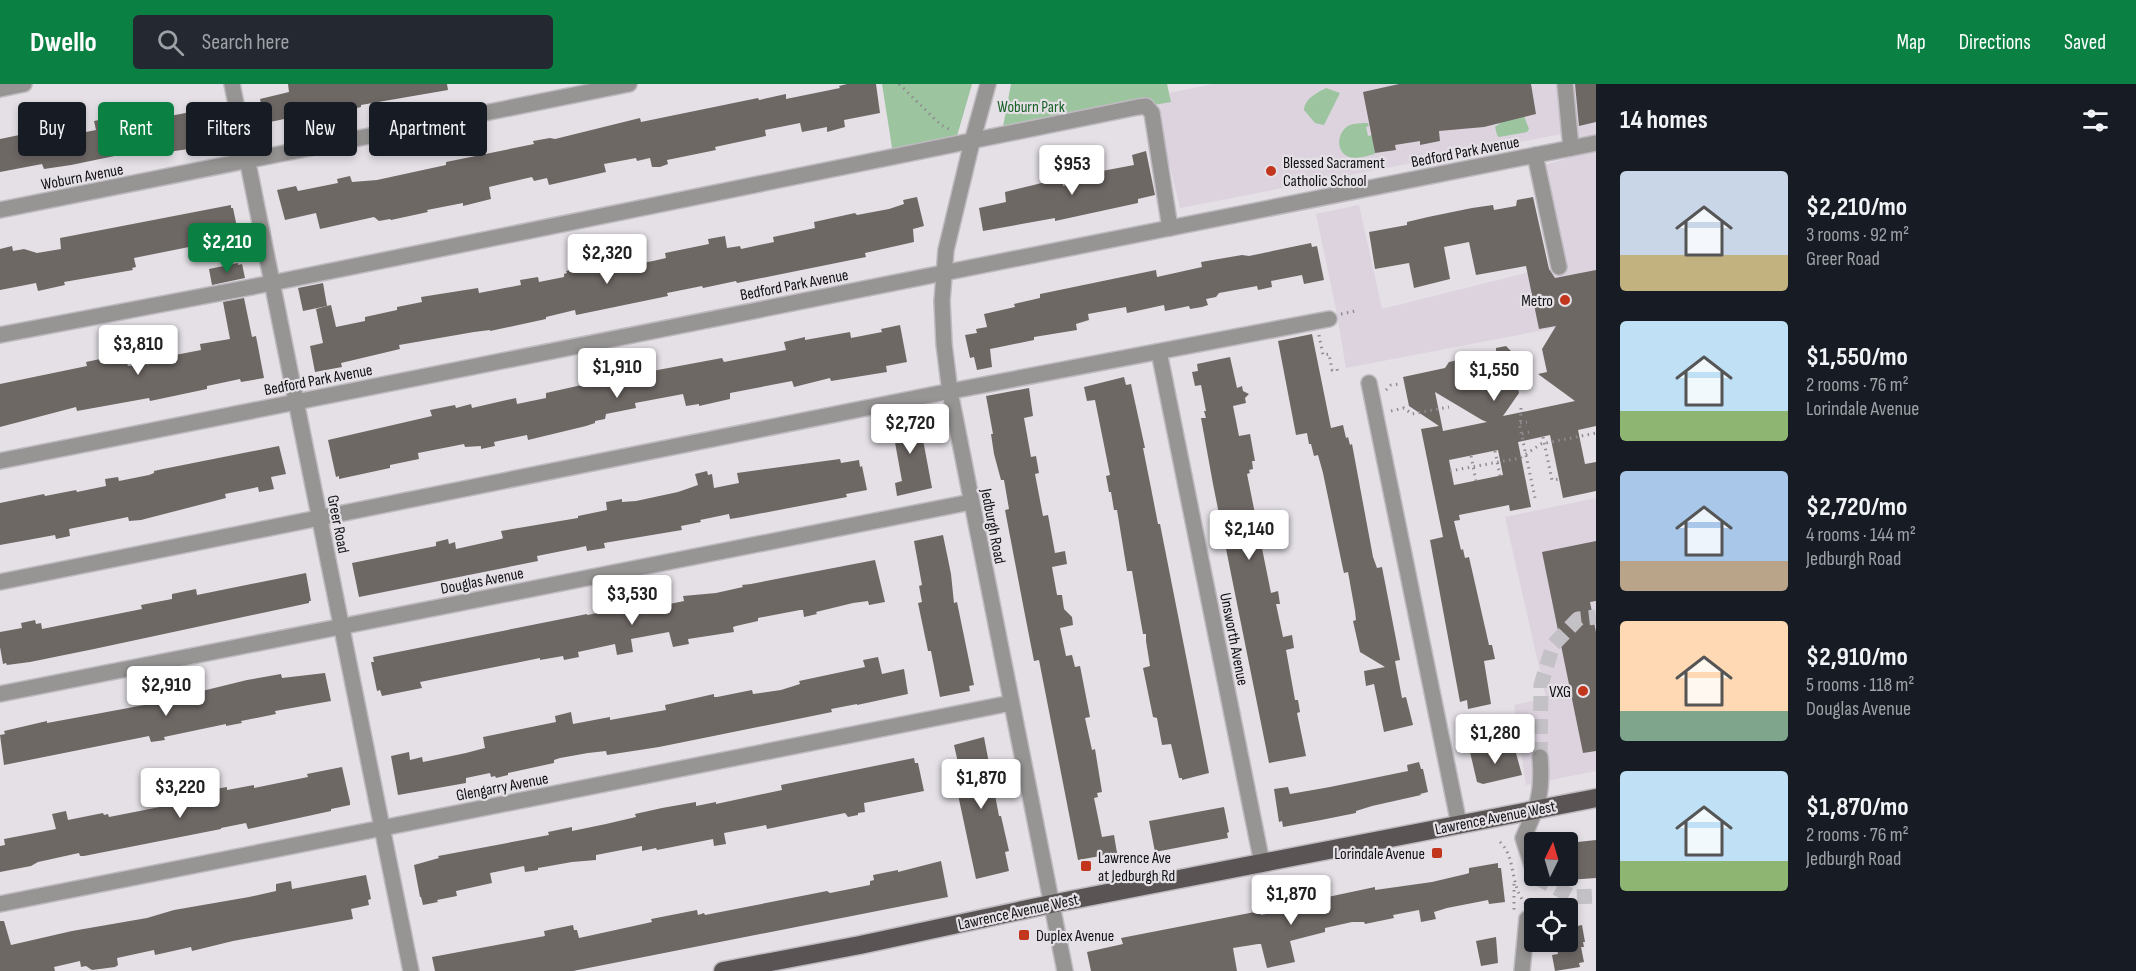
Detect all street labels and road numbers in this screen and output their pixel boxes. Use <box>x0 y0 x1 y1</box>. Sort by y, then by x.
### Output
street label: Bedford Park Avenue <box>1410 133 1521 172</box>
street label: Woburn Avenue <box>40 160 125 195</box>
street label: Bedford Park Avenue <box>739 266 850 305</box>
street label: Bedford Park Avenue <box>263 361 374 400</box>
street label: Jedburgh Road <box>976 486 1009 566</box>
street label: Greer Road <box>323 494 352 555</box>
street label: Douglas Avenue <box>439 564 525 599</box>
street label: Unsworth Avenue <box>1215 591 1252 687</box>
street label: Glengarry Avenue <box>454 769 550 806</box>
street label: Lawrence Avenue West <box>1433 797 1557 840</box>
street label: Lawrence Avenue West <box>956 890 1080 935</box>

